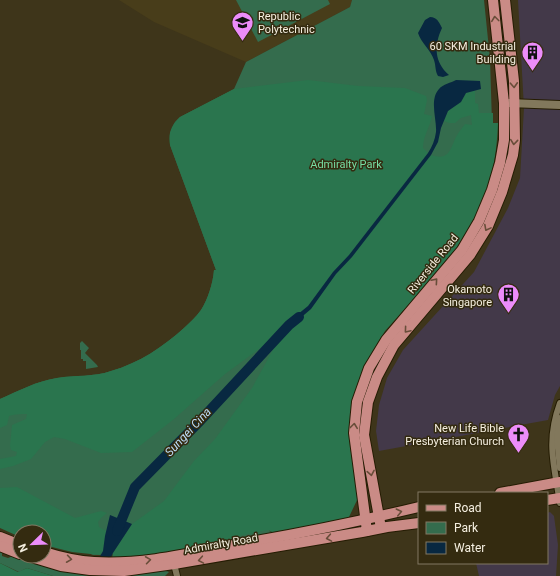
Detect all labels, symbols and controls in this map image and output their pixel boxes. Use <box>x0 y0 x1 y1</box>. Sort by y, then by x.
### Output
school or university icon: Republic Polytechnic <box>229 9 255 42</box>
place label: Republic Polytechnic <box>258 10 315 36</box>
one-way arrow <box>491 16 500 22</box>
building icon: 60 SKM Industrial Building <box>519 39 545 72</box>
place label: 60 SKM Industrial Building <box>429 40 516 66</box>
one-way arrow <box>509 82 518 88</box>
one-way arrow <box>510 139 519 145</box>
park label: Admiralty Park <box>310 158 382 171</box>
one-way arrow <box>484 224 491 231</box>
street label: Riverside Road <box>405 232 461 296</box>
one-way arrow <box>430 279 437 286</box>
building icon: Okamoto Singapore <box>495 282 521 315</box>
place label: Okamoto Singapore <box>443 283 492 309</box>
one-way arrow <box>404 326 411 333</box>
water label: Sungei Cina <box>162 405 214 459</box>
church icon: New Life Bible Presbyterian Church <box>506 421 532 454</box>
place label: New Life Bible Presbyterian Church <box>405 422 504 448</box>
one-way arrow <box>350 423 359 429</box>
one-way arrow <box>366 470 375 477</box>
legend <box>418 492 548 564</box>
text: Road <box>454 501 482 515</box>
one-way arrow <box>396 509 402 517</box>
text: Park <box>454 521 479 535</box>
north arrow <box>12 524 52 564</box>
street label: Admiralty Road <box>183 531 259 557</box>
one-way arrow <box>326 533 332 541</box>
text: N <box>16 541 31 554</box>
text: Water <box>454 541 485 555</box>
one-way arrow <box>66 554 72 563</box>
one-way arrow <box>198 555 204 564</box>
one-way arrow <box>145 556 151 565</box>

